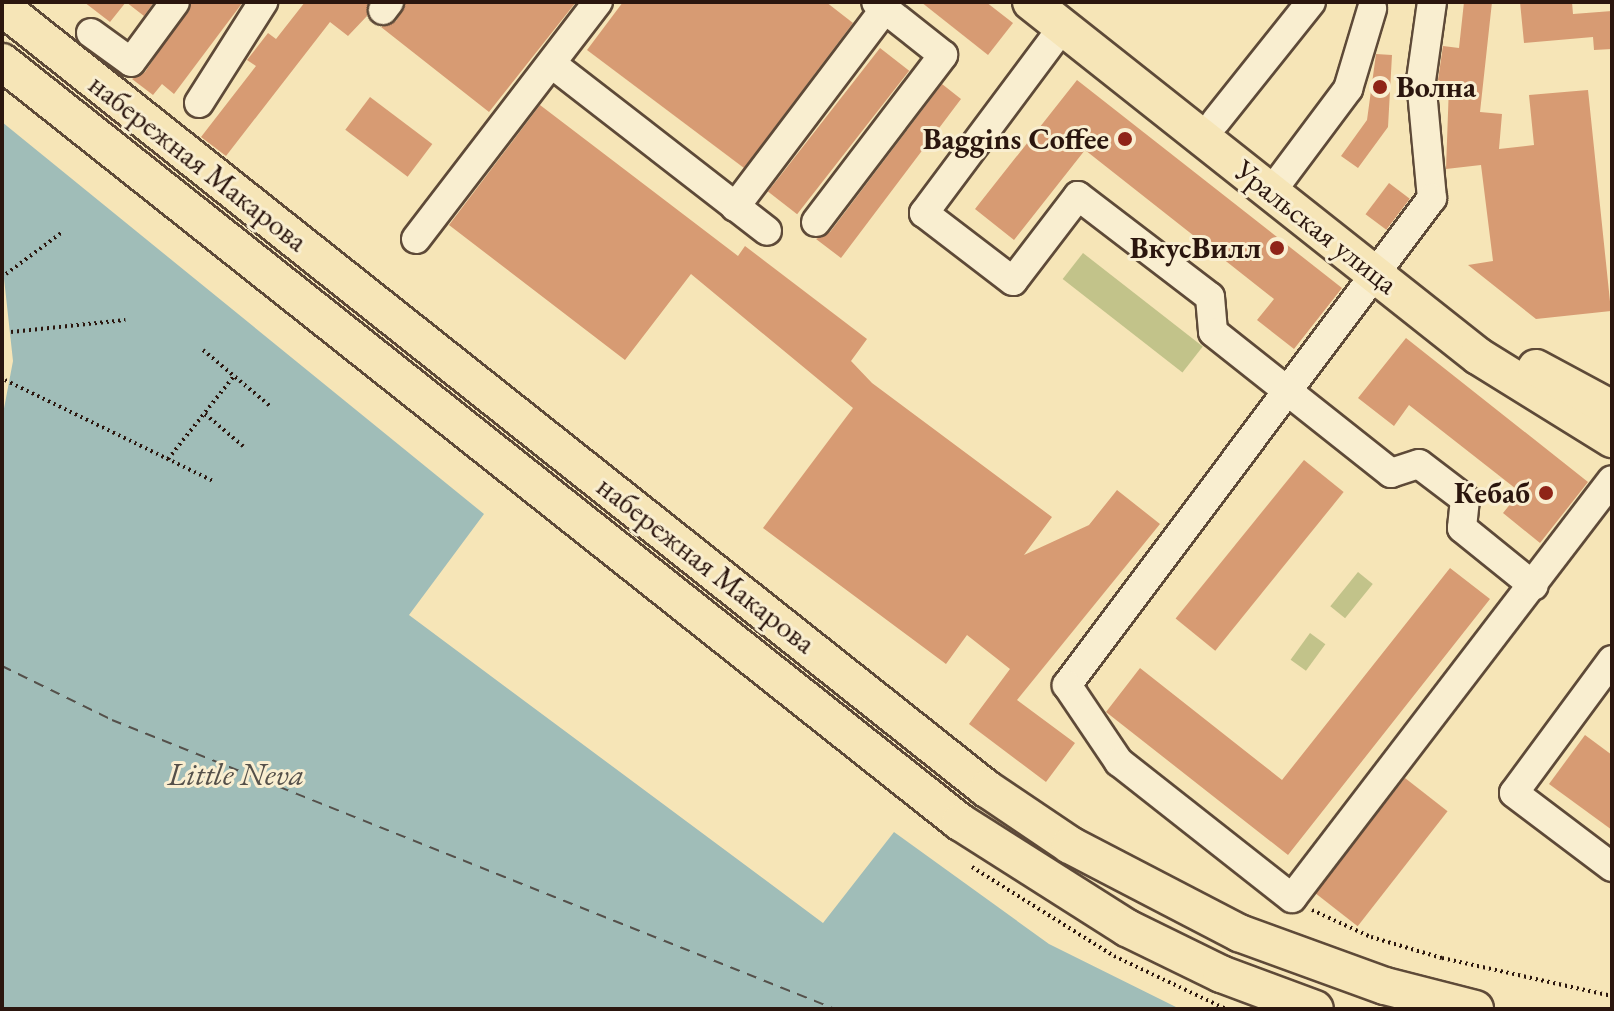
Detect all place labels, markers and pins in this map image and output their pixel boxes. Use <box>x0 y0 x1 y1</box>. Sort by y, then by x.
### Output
place label: Волна <box>1396 69 1476 105</box>
marker: Волна <box>1371 78 1389 96</box>
place label: Baggins Coffee <box>923 121 1109 157</box>
marker: Baggins Coffee <box>1116 130 1134 148</box>
place label: ВкусВилл <box>1130 230 1261 266</box>
marker: ВкусВилл <box>1268 239 1286 257</box>
place label: Кебаб <box>1454 475 1530 511</box>
marker: Кебаб <box>1537 484 1555 502</box>

